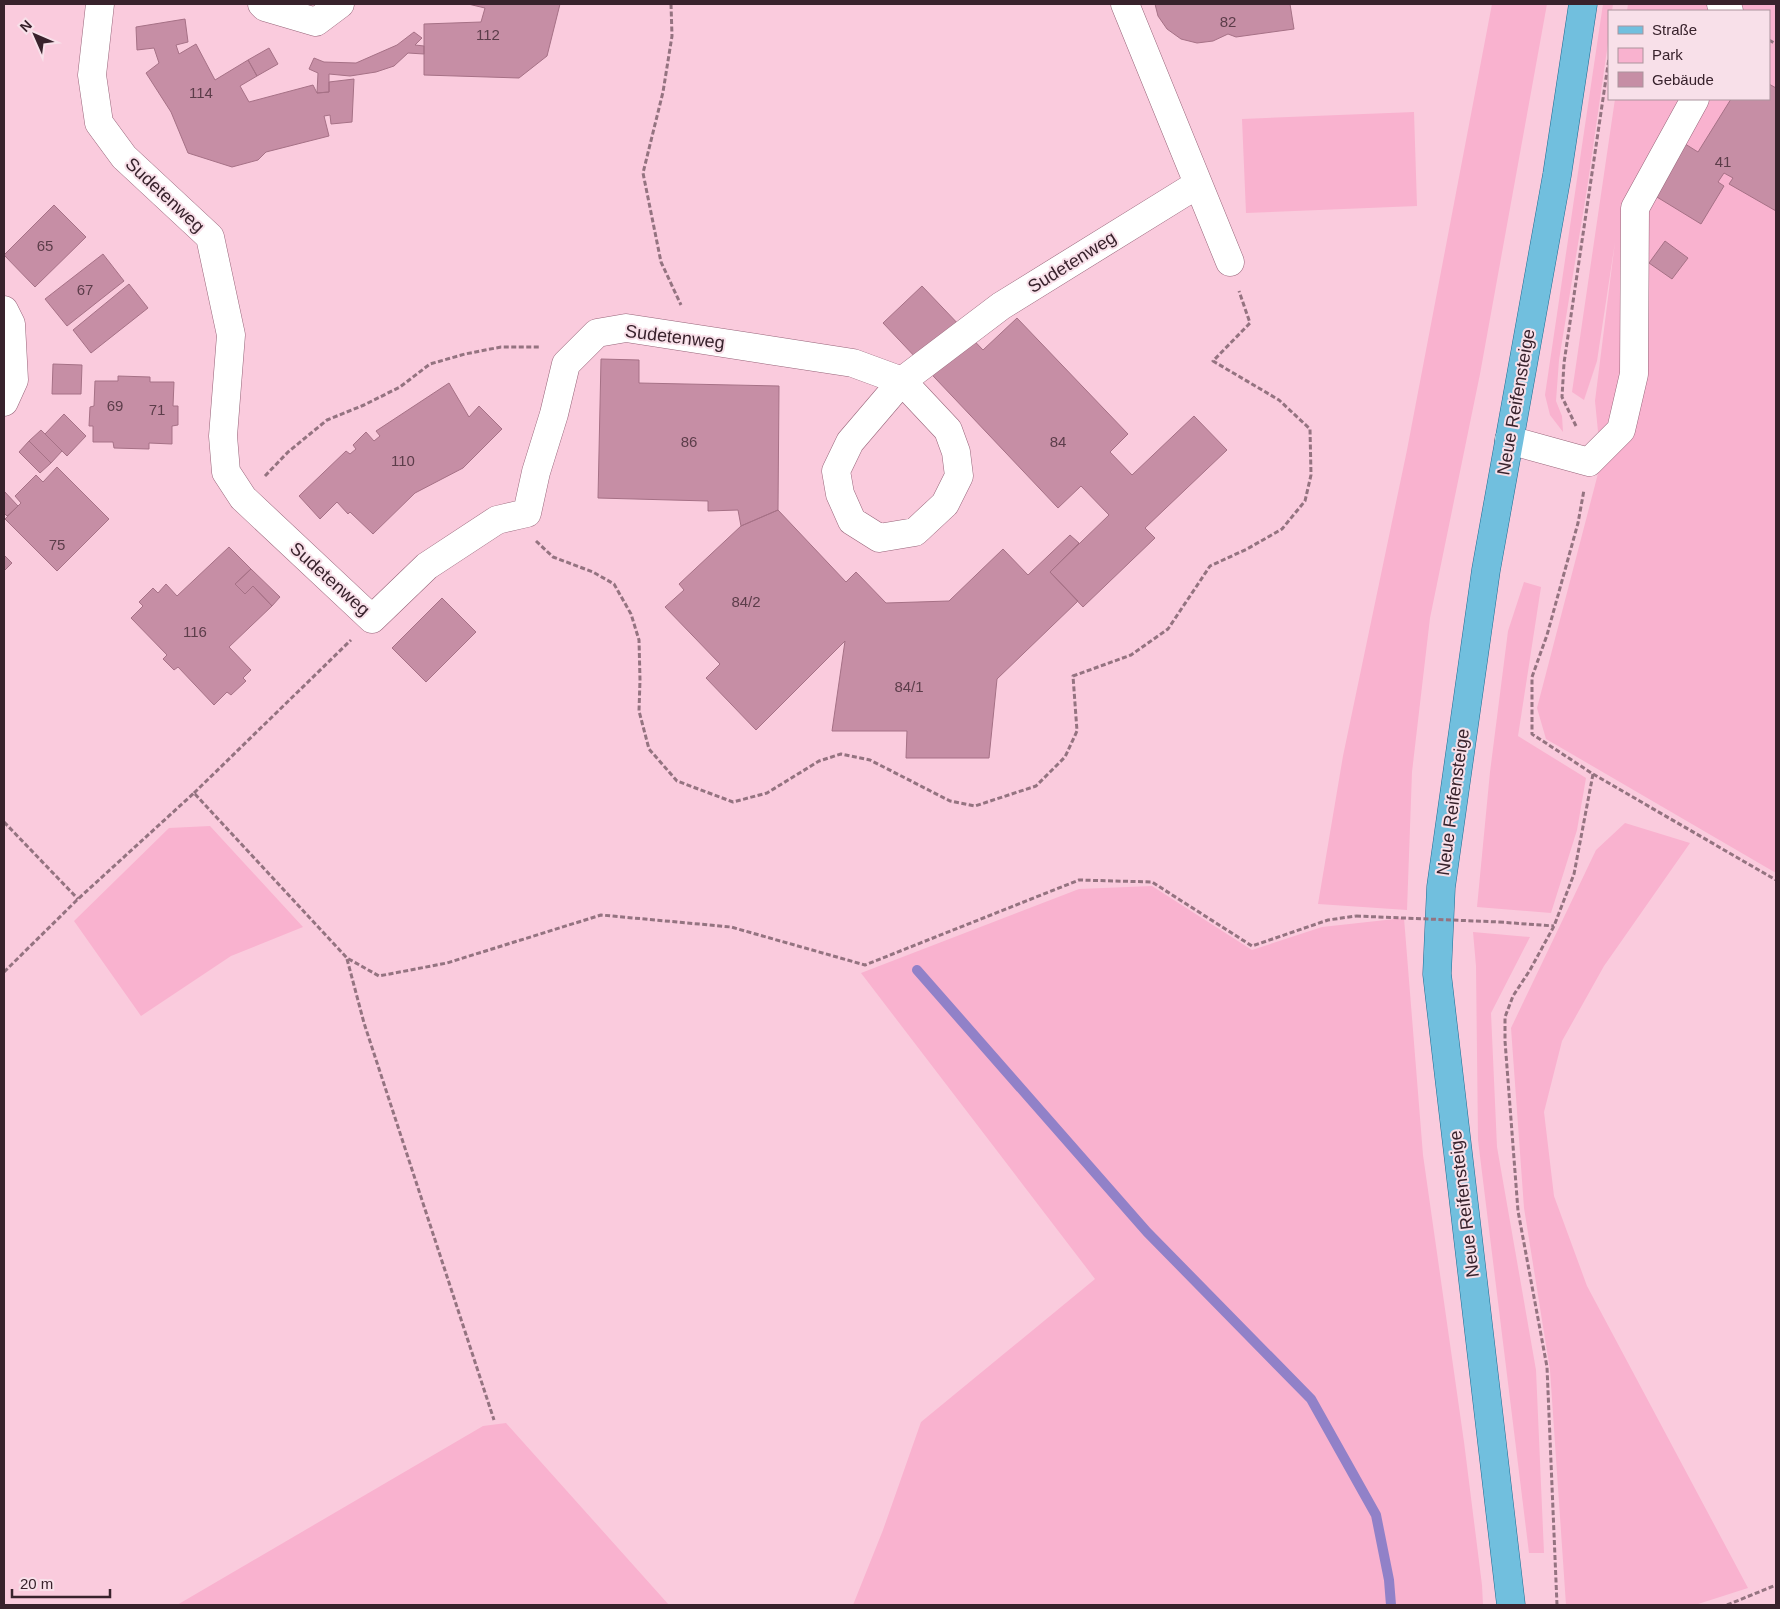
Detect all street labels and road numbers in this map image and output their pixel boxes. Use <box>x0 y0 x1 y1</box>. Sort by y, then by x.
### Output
street label: Sudetenweg <box>122 154 208 236</box>
street label: Sudetenweg <box>1024 227 1120 297</box>
street label: Sudetenweg <box>624 321 726 353</box>
street label: Neue Reifensteige <box>1493 327 1539 477</box>
street label: Sudetenweg <box>286 538 374 620</box>
street label: Neue Reifensteige <box>1433 727 1473 877</box>
street label: Neue Reifensteige <box>1445 1129 1483 1279</box>

